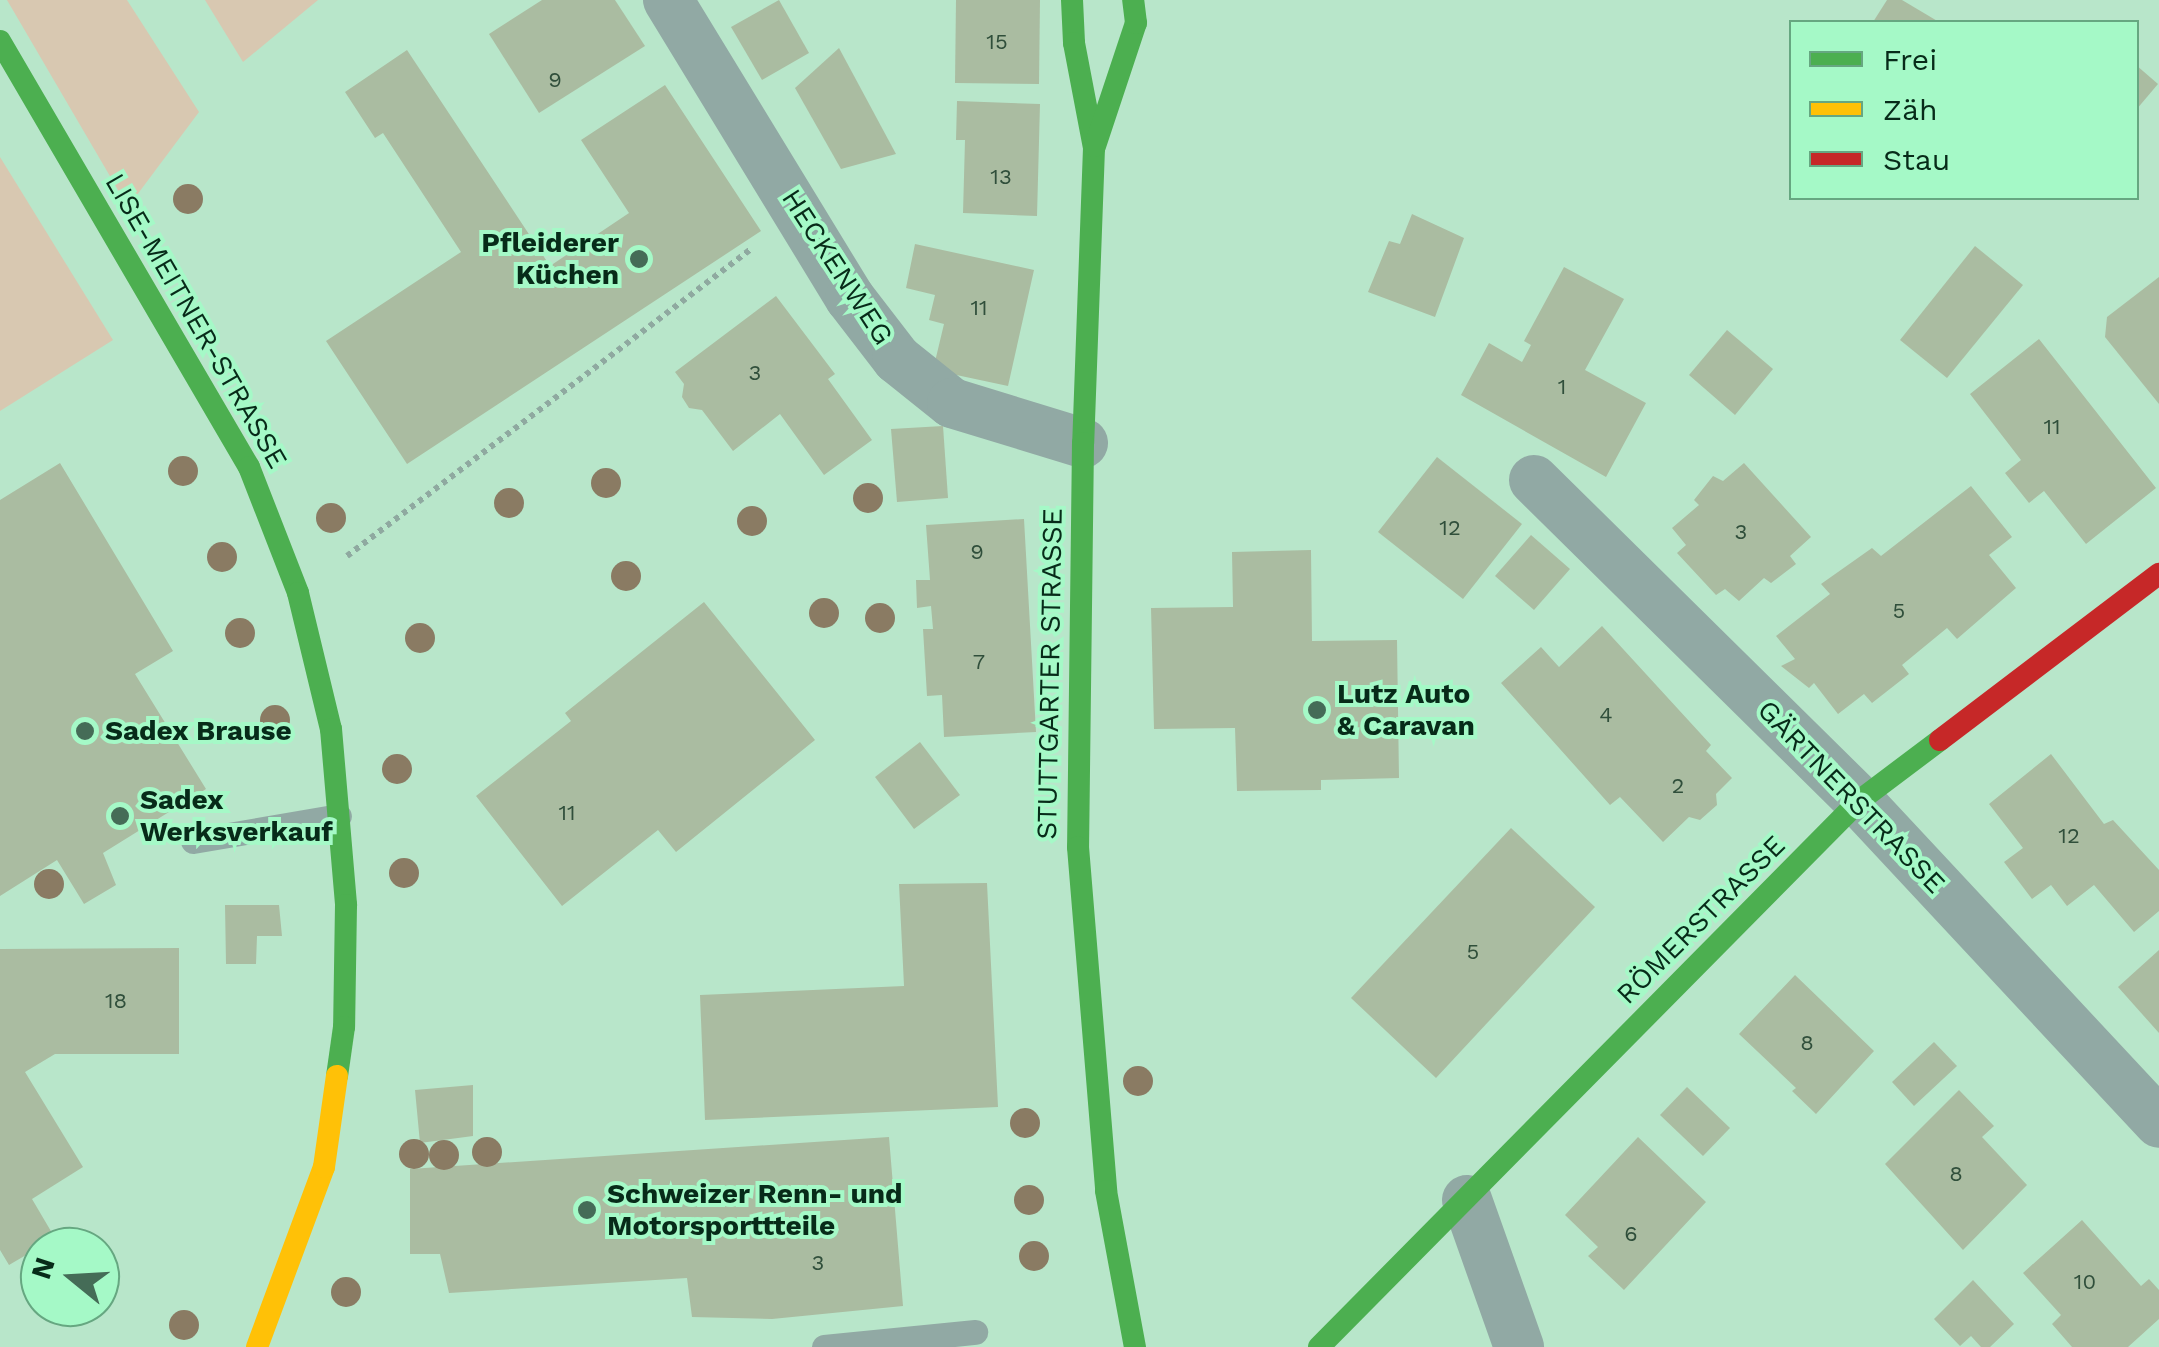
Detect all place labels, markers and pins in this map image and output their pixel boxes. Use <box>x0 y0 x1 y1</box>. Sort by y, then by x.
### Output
place label: Pfleiderer Küchen <box>481 226 619 292</box>
marker: Pfleiderer Küchen <box>628 248 650 270</box>
place label: Lutz Auto & Caravan <box>1337 677 1475 743</box>
marker: Lutz Auto & Caravan <box>1306 699 1328 721</box>
place label: Sadex Brause <box>105 714 292 748</box>
marker: Sadex Brause <box>74 720 96 742</box>
place label: Sadex Werksverkauf <box>140 783 333 849</box>
marker: Sadex Werksverkauf <box>109 805 131 827</box>
place label: Schweizer Renn- und Motorsporttteile <box>607 1177 903 1243</box>
marker: Schweizer Renn- und Motorsporttteile <box>576 1199 598 1221</box>

